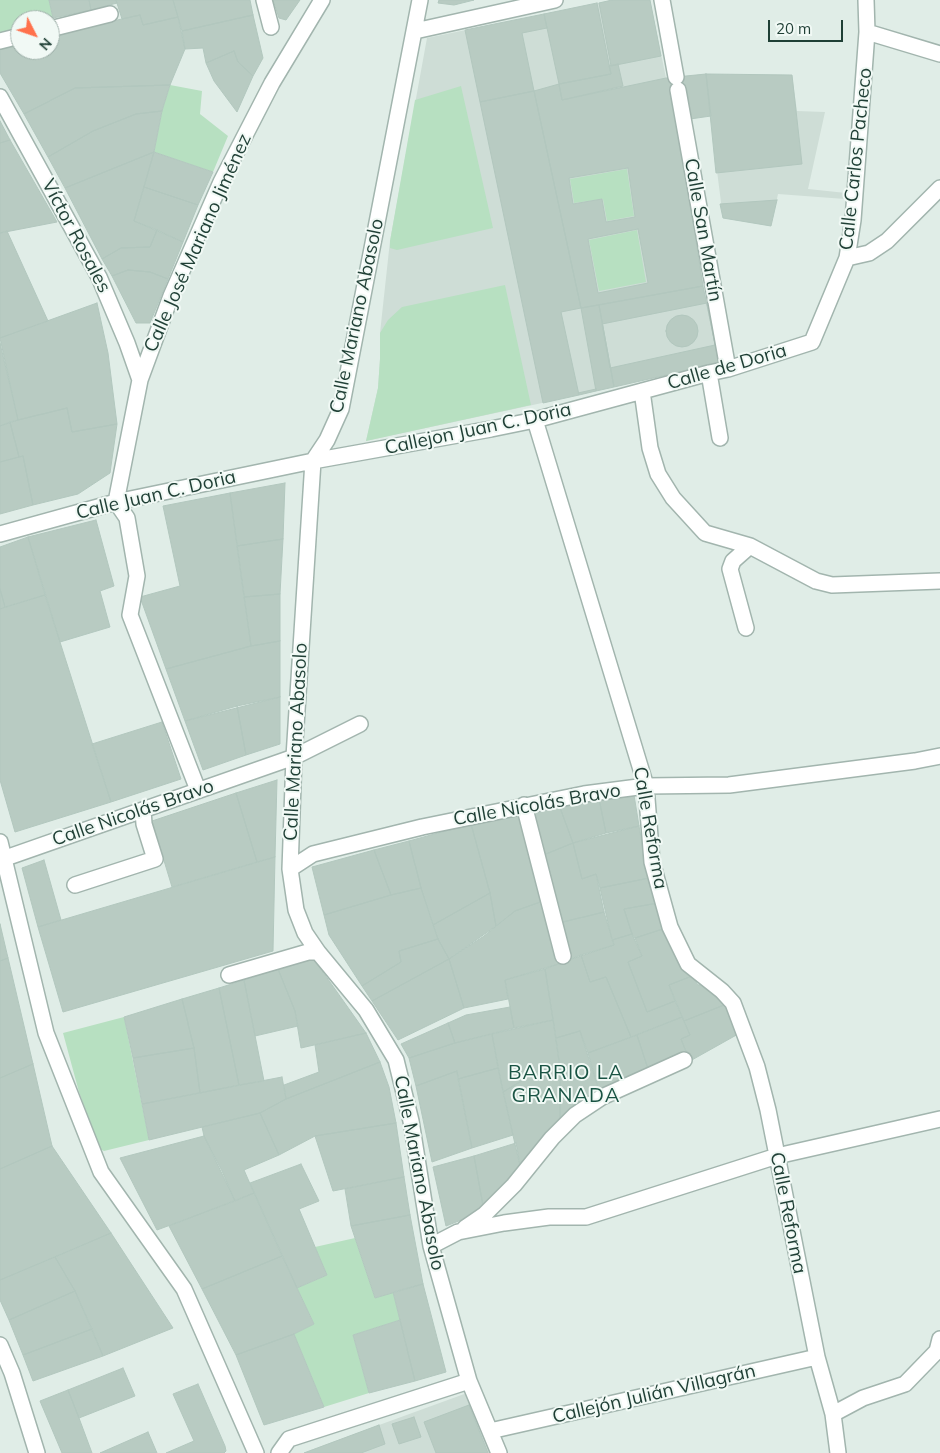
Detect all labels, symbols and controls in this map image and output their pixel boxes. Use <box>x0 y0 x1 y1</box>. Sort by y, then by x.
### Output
north arrow <box>10 10 60 60</box>
scale bar <box>770 10 845 42</box>
text: 20 m <box>776 19 811 38</box>
text: N <box>35 34 56 54</box>
street label: Calle Carlos Pacheco <box>835 67 877 251</box>
street label: Calle José Mariano Jiménez <box>139 130 257 356</box>
street label: Calle San Martín <box>679 157 727 303</box>
street label: Víctor Rosales <box>37 175 115 297</box>
street label: Calle Mariano Abasolo <box>325 217 389 415</box>
street label: Calle de Doria <box>665 339 789 395</box>
street label: Callejon Juan C. Doria <box>383 398 573 460</box>
street label: Calle Juan C. Doria <box>74 466 238 524</box>
street label: Calle Mariano Abasolo <box>279 642 313 842</box>
street label: Calle Reforma <box>628 765 672 891</box>
street label: Calle Nicolás Bravo <box>49 775 217 851</box>
street label: Calle Nicolás Bravo <box>452 779 622 831</box>
district label: BARRIO LA GRANADA <box>507 1061 625 1108</box>
street label: Calle Mariano Abasolo <box>389 1073 449 1273</box>
street label: Calle Reforma <box>765 1150 811 1276</box>
street label: Callejón Julián Villagrán <box>550 1360 758 1428</box>

